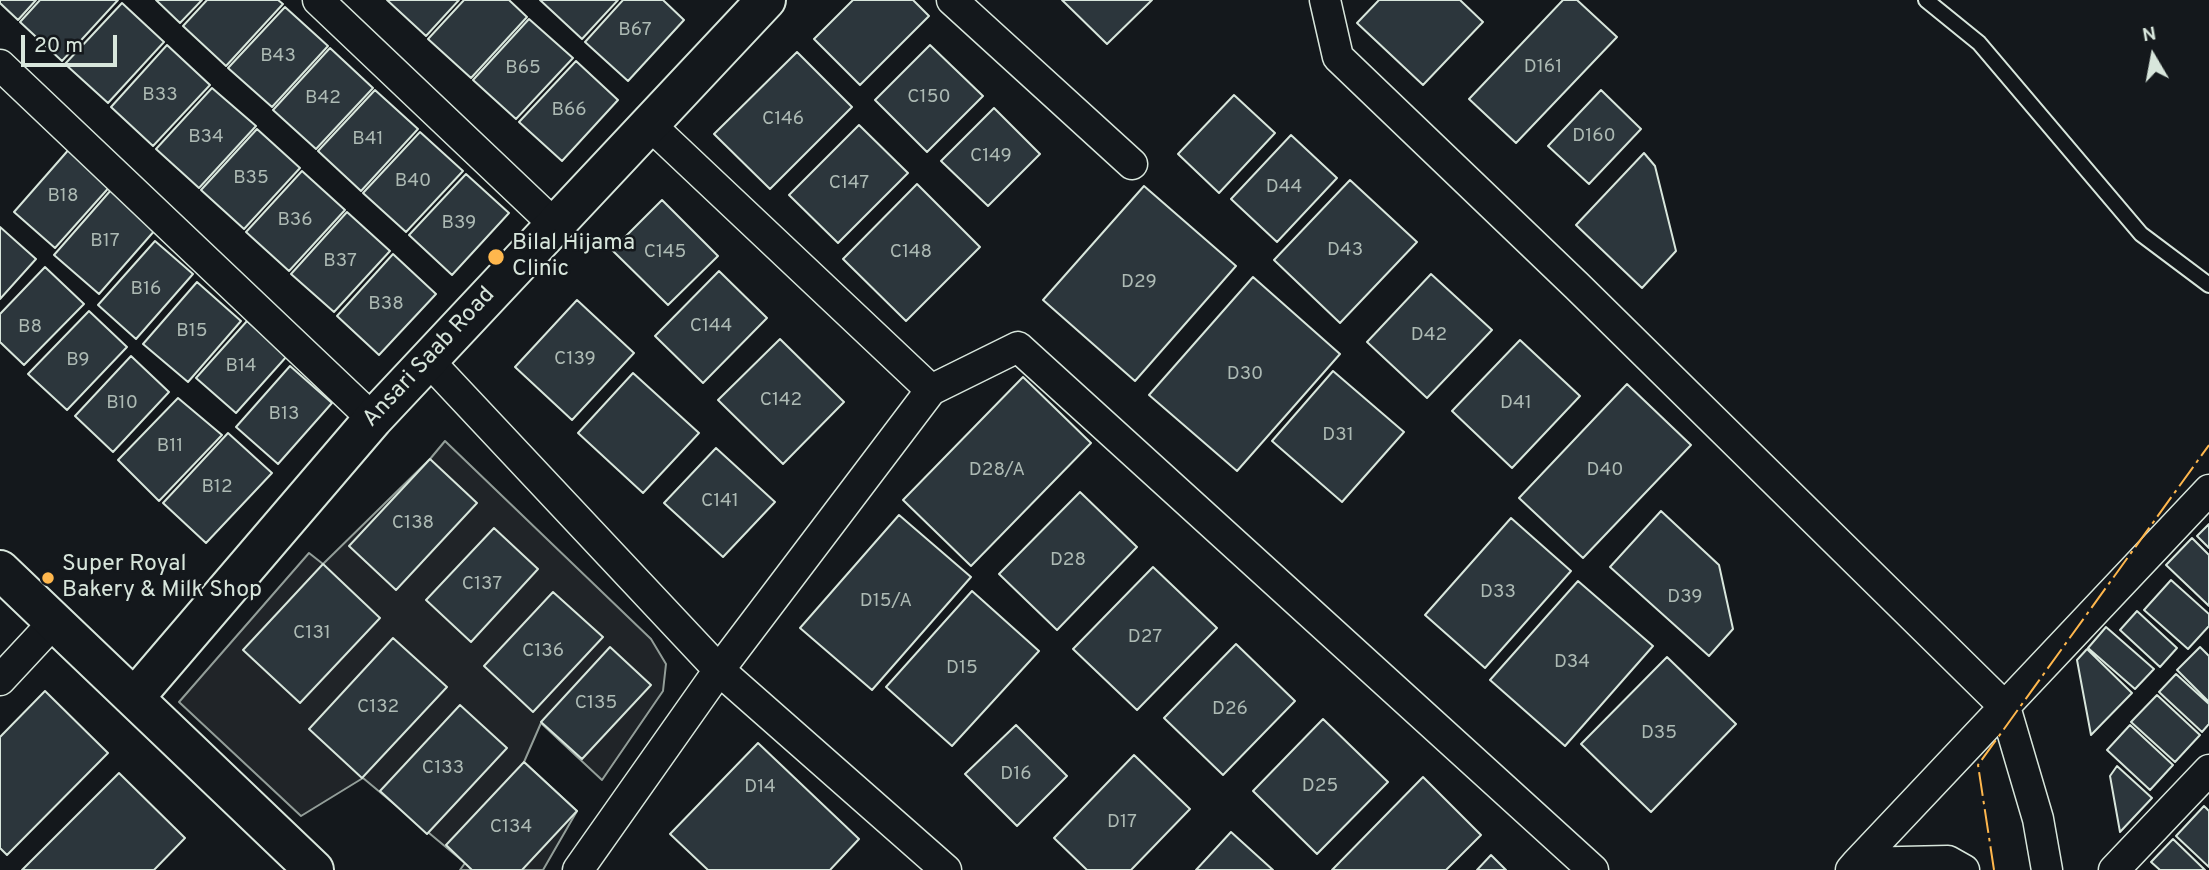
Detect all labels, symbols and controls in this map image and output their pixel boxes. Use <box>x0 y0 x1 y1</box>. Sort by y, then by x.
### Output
house number: B67 <box>618 20 652 42</box>
scale bar <box>24 21 121 65</box>
north arrow <box>2118 21 2188 91</box>
text: N <box>2141 22 2158 48</box>
text: 20 m <box>34 33 83 60</box>
house number: B43 <box>260 46 296 68</box>
house number: D161 <box>1524 57 1562 79</box>
house number: B65 <box>505 58 541 80</box>
house number: B33 <box>142 85 178 107</box>
house number: C150 <box>907 87 951 109</box>
house number: B42 <box>305 88 341 110</box>
house number: B66 <box>551 100 587 122</box>
house number: C146 <box>762 109 804 131</box>
house number: D160 <box>1572 126 1616 148</box>
house number: B34 <box>188 127 224 149</box>
house number: B41 <box>352 129 384 151</box>
house number: C149 <box>970 146 1012 168</box>
house number: B35 <box>233 168 269 190</box>
house number: B40 <box>395 171 431 193</box>
house number: C147 <box>829 173 869 195</box>
house number: D44 <box>1266 177 1302 199</box>
house number: B18 <box>47 186 79 208</box>
house number: B36 <box>277 210 313 232</box>
house number: B39 <box>442 213 476 235</box>
place label: Bilal Hijama Clinic <box>512 230 635 284</box>
house number: B17 <box>90 231 120 253</box>
house number: D43 <box>1327 240 1363 262</box>
house number: C145 <box>644 242 686 264</box>
house number: C148 <box>890 242 932 264</box>
marker: Bilal Hijama Clinic <box>486 247 506 267</box>
house number: B37 <box>323 251 357 273</box>
house number: D29 <box>1121 272 1157 294</box>
house number: B16 <box>131 279 161 301</box>
street label: Ansari Saab Road <box>358 282 502 434</box>
house number: B38 <box>368 294 404 316</box>
house number: C144 <box>690 316 732 338</box>
house number: B8 <box>18 317 42 339</box>
house number: B15 <box>176 321 208 343</box>
house number: D42 <box>1411 325 1447 347</box>
house number: C139 <box>554 349 596 371</box>
house number: B9 <box>66 350 90 372</box>
house number: B14 <box>226 356 256 378</box>
house number: D30 <box>1227 364 1263 386</box>
house number: C142 <box>760 390 802 412</box>
house number: B10 <box>106 393 138 415</box>
house number: D41 <box>1500 393 1532 415</box>
house number: B13 <box>269 404 299 426</box>
house number: D31 <box>1322 425 1354 447</box>
house number: B11 <box>157 436 183 458</box>
house number: D28/A <box>969 460 1025 482</box>
house number: D40 <box>1587 460 1623 482</box>
house number: B12 <box>201 477 233 499</box>
house number: C141 <box>701 491 739 513</box>
house number: C138 <box>392 513 434 535</box>
house number: D28 <box>1050 550 1086 572</box>
place label: Super Royal Bakery & Milk Shop <box>62 551 262 605</box>
marker: Super Royal Bakery & Milk Shop <box>40 570 56 586</box>
house number: C137 <box>462 574 502 596</box>
house number: D33 <box>1480 582 1516 604</box>
house number: D39 <box>1667 587 1703 609</box>
house number: D15/A <box>860 591 912 613</box>
house number: C131 <box>293 623 331 645</box>
house number: D27 <box>1128 627 1162 649</box>
house number: C136 <box>522 641 564 663</box>
house number: D34 <box>1554 652 1590 674</box>
house number: D15 <box>946 658 978 680</box>
house number: C135 <box>575 693 617 715</box>
house number: C132 <box>357 697 399 719</box>
house number: D26 <box>1212 699 1248 721</box>
house number: D35 <box>1641 723 1677 745</box>
house number: C133 <box>422 758 464 780</box>
house number: D16 <box>1000 764 1032 786</box>
house number: D25 <box>1302 776 1338 798</box>
house number: D14 <box>744 777 776 799</box>
house number: D17 <box>1107 812 1137 834</box>
house number: C134 <box>490 817 532 839</box>

